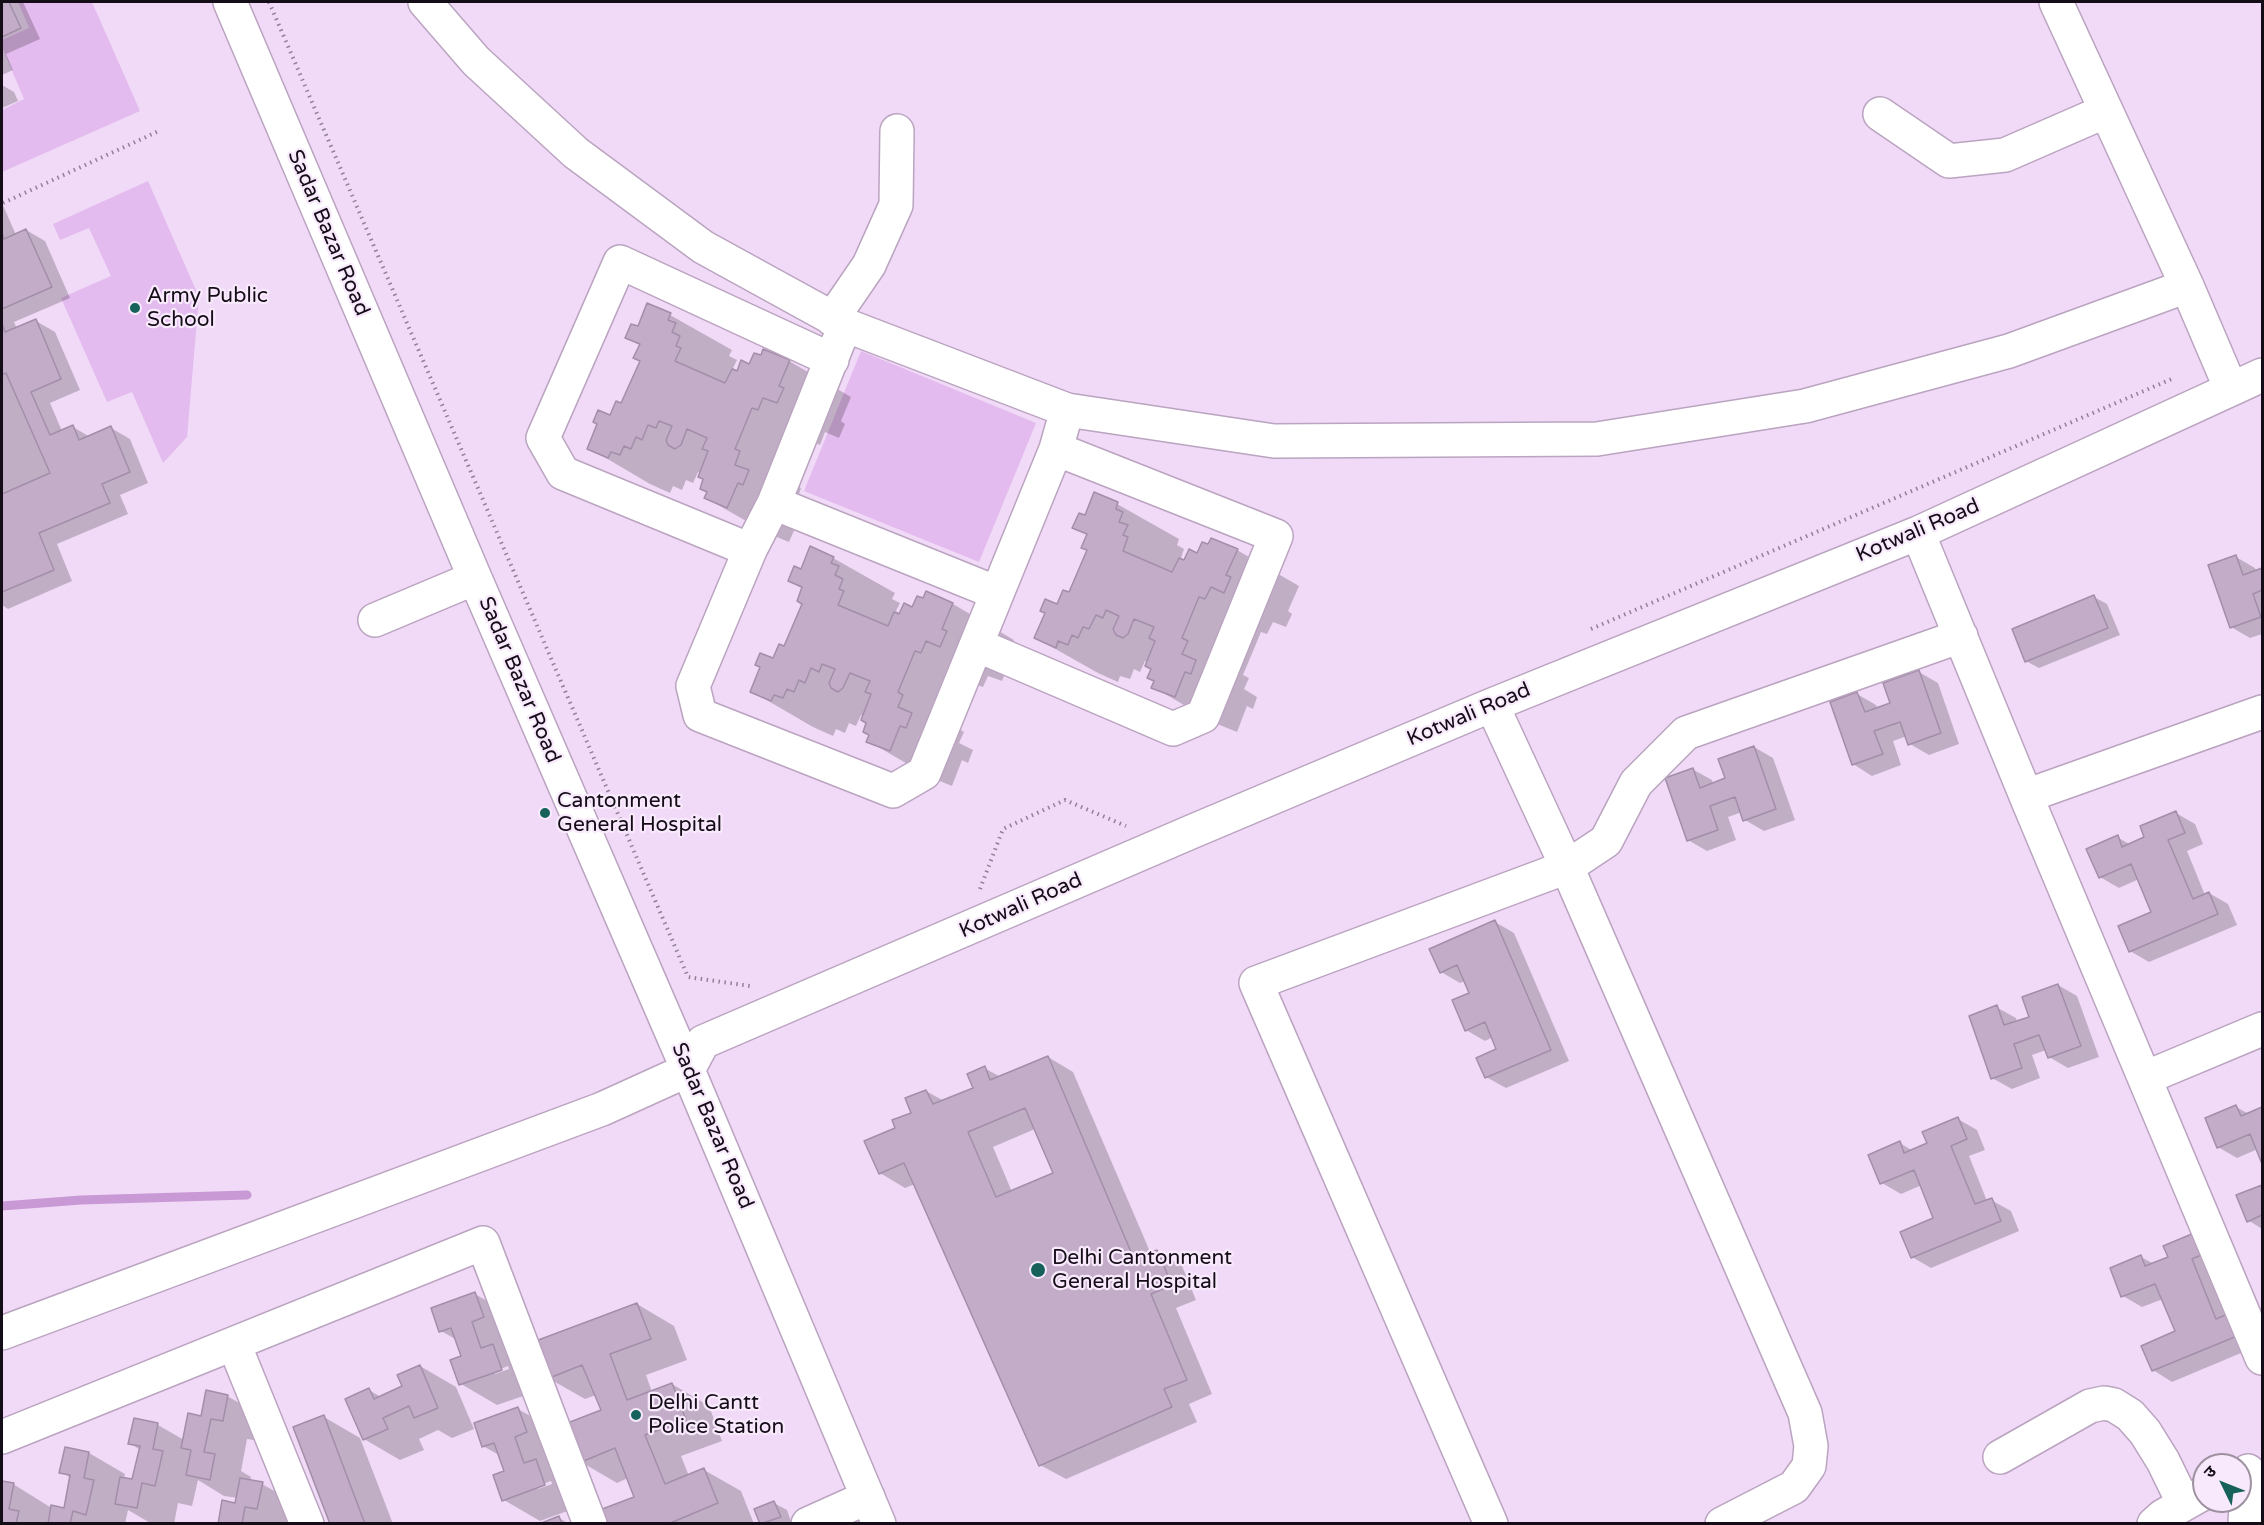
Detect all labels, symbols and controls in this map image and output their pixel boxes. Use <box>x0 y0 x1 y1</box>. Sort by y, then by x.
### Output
street label: Sadar Bazar Road <box>282 146 374 320</box>
place label: Army Public School <box>147 283 268 333</box>
marker: Army Public School <box>128 301 142 315</box>
street label: Kotwali Road <box>1852 494 1984 568</box>
street label: Sadar Bazar Road <box>473 593 565 767</box>
street label: Kotwali Road <box>1403 678 1535 752</box>
place label: Cantonment General Hospital <box>557 788 722 838</box>
marker: Cantonment General Hospital <box>538 806 552 820</box>
street label: Kotwali Road <box>956 868 1086 944</box>
street label: Sadar Bazar Road <box>666 1039 758 1213</box>
place label: Delhi Cantonment General Hospital <box>1052 1245 1232 1295</box>
marker: Delhi Cantonment General Hospital <box>1029 1261 1047 1279</box>
place label: Delhi Cantt Police Station <box>648 1390 784 1440</box>
marker: Delhi Cantt Police Station <box>629 1408 643 1422</box>
north arrow <box>2192 1453 2252 1513</box>
text: उ <box>2200 1462 2221 1482</box>

